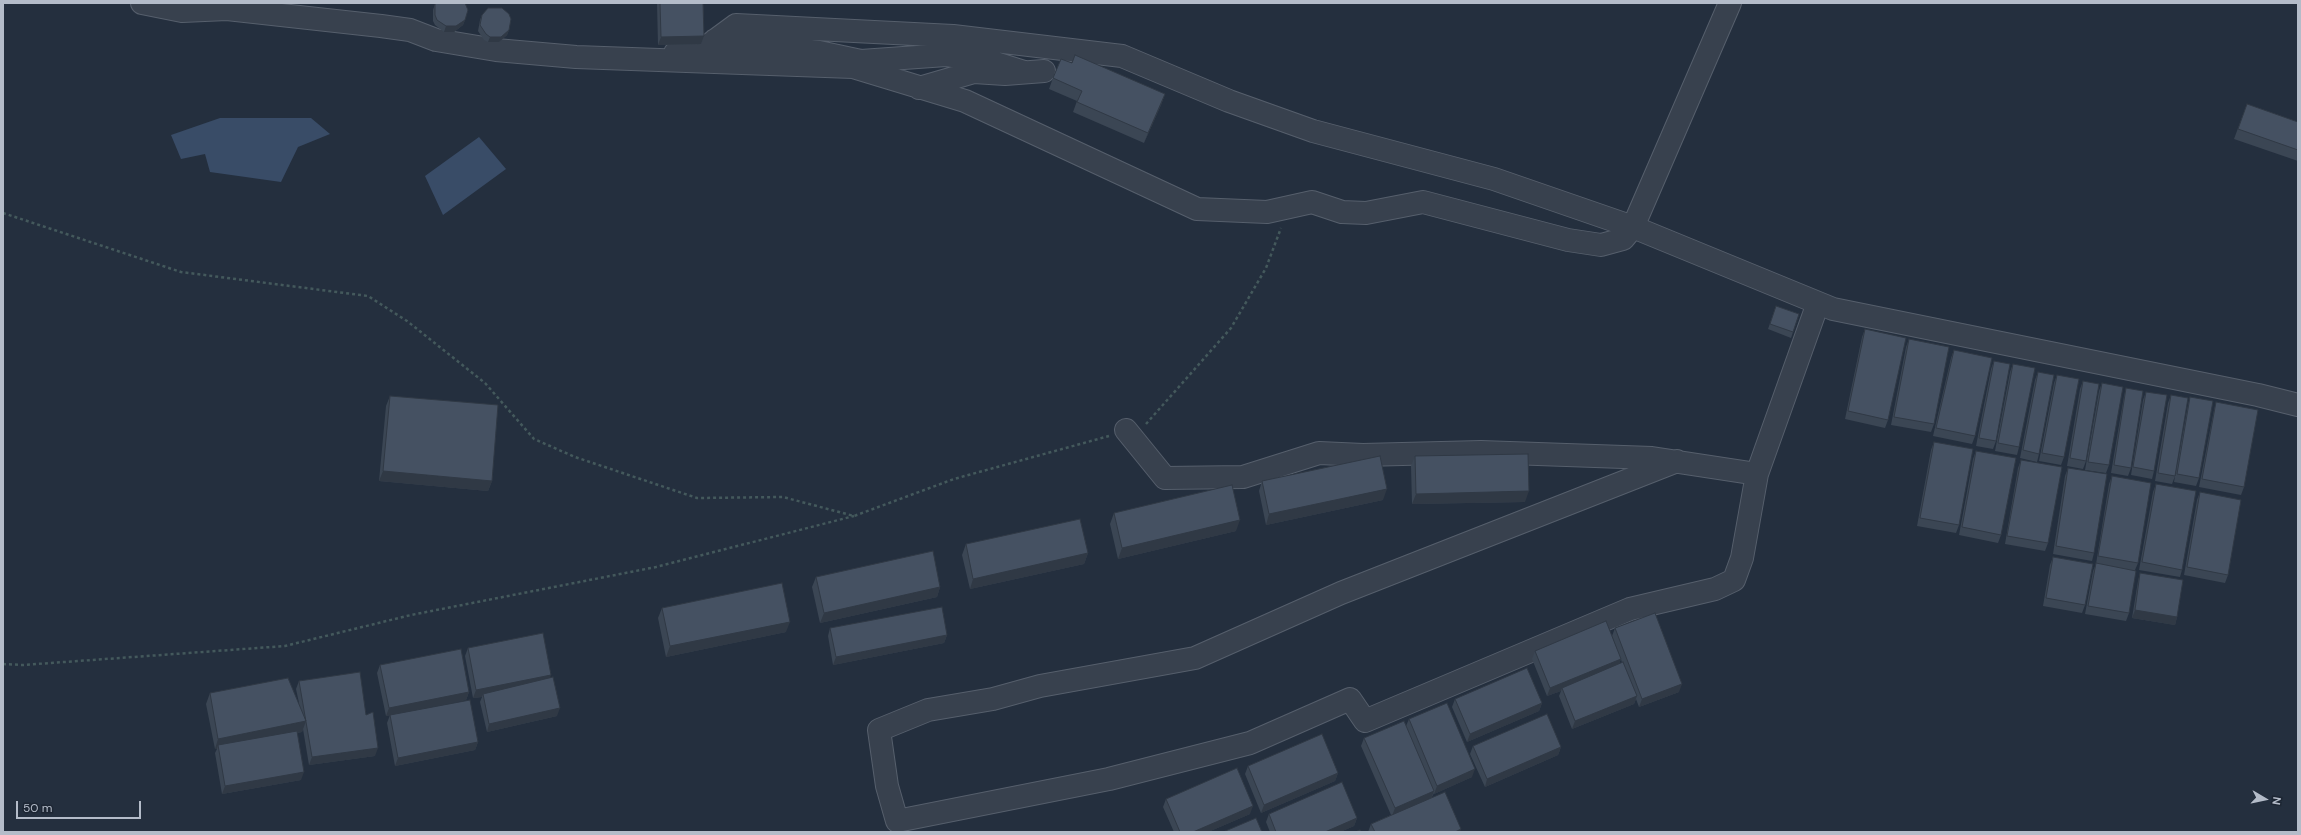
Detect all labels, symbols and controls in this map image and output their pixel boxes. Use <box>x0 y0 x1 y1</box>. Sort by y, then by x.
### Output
north arrow <box>2245 779 2285 819</box>
scale bar <box>18 793 143 819</box>
text: N <box>2269 796 2284 806</box>
text: 50 m <box>23 800 52 816</box>

